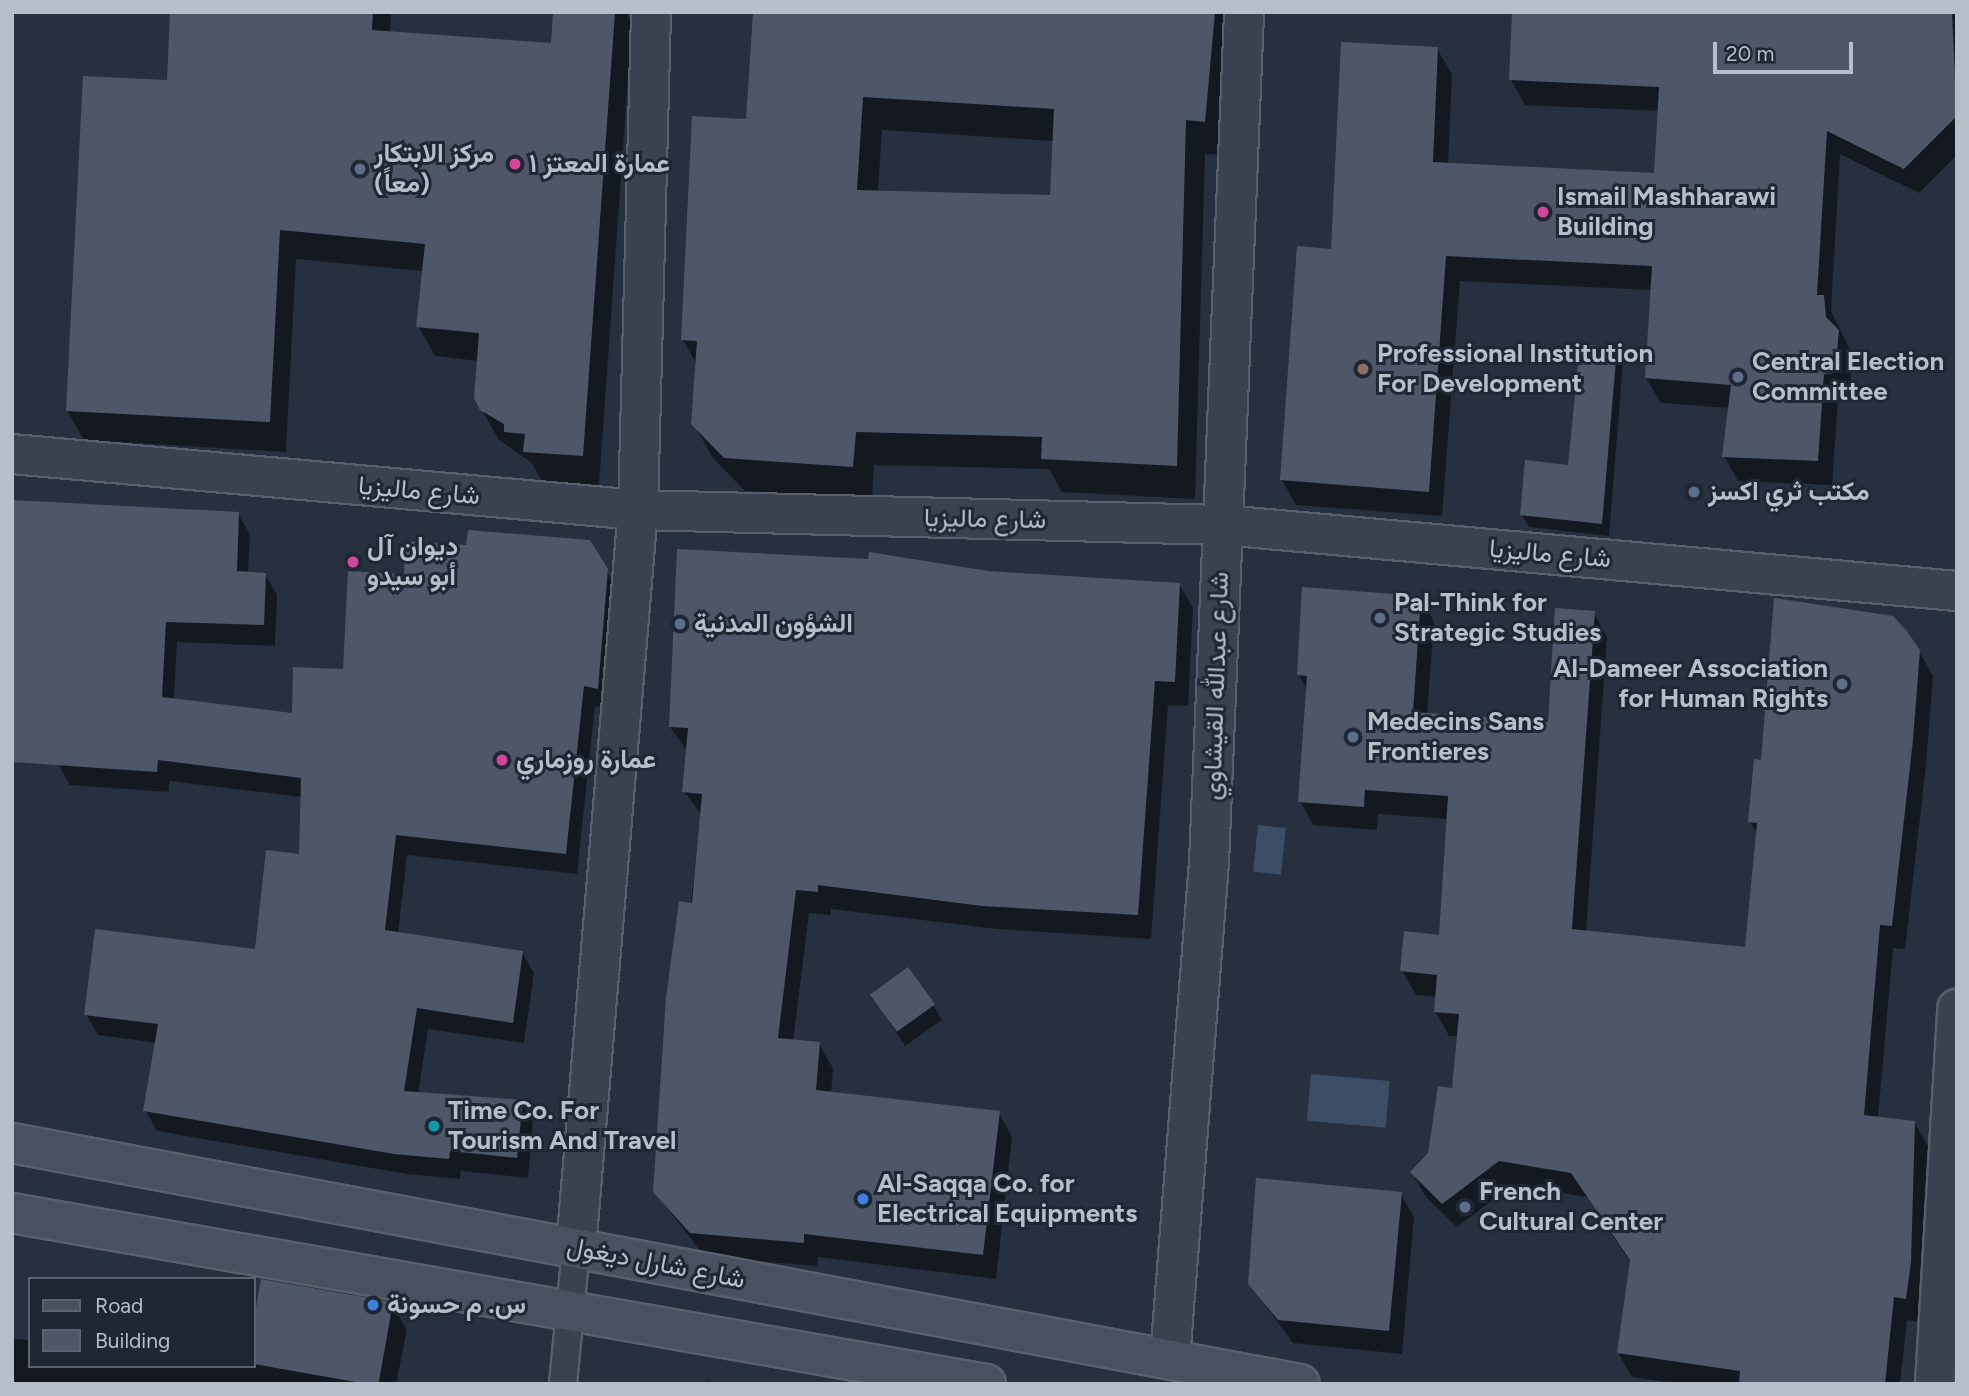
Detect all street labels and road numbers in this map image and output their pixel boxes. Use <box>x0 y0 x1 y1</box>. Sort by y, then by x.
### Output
street label: شارع ماليزيا <box>357 470 481 512</box>
street label: شارع ماليزيا <box>924 502 1046 536</box>
street label: شارع ماليزيا <box>1488 533 1612 575</box>
street label: شارع عبدالله القيشاوي <box>1196 571 1236 801</box>
street label: شارع شارل ديغول <box>564 1230 748 1296</box>

